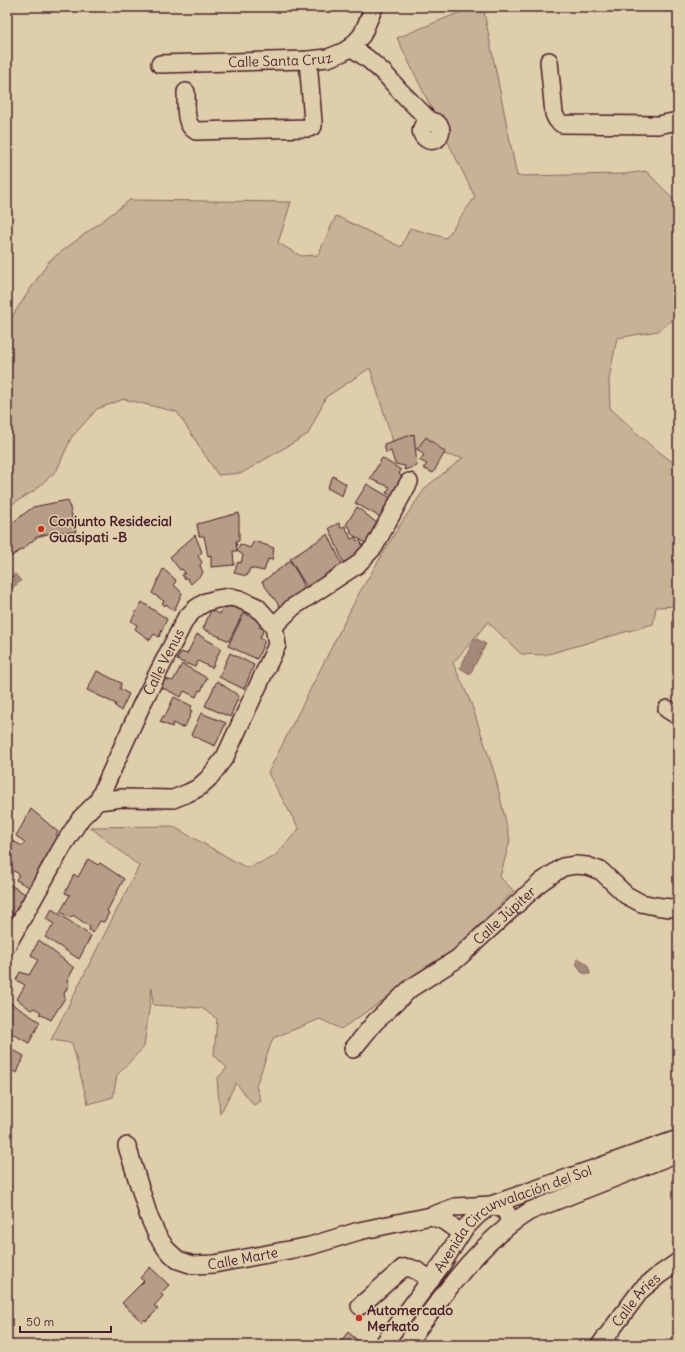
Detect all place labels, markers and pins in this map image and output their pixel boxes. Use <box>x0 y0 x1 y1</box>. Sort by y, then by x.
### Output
place label: Conjunto Residecial Guasipati -B <box>49 512 172 546</box>
marker: Conjunto Residecial Guasipati -B <box>36 524 46 534</box>
place label: Automercado Merkato <box>367 1301 453 1335</box>
marker: Automercado Merkato <box>354 1313 364 1323</box>

